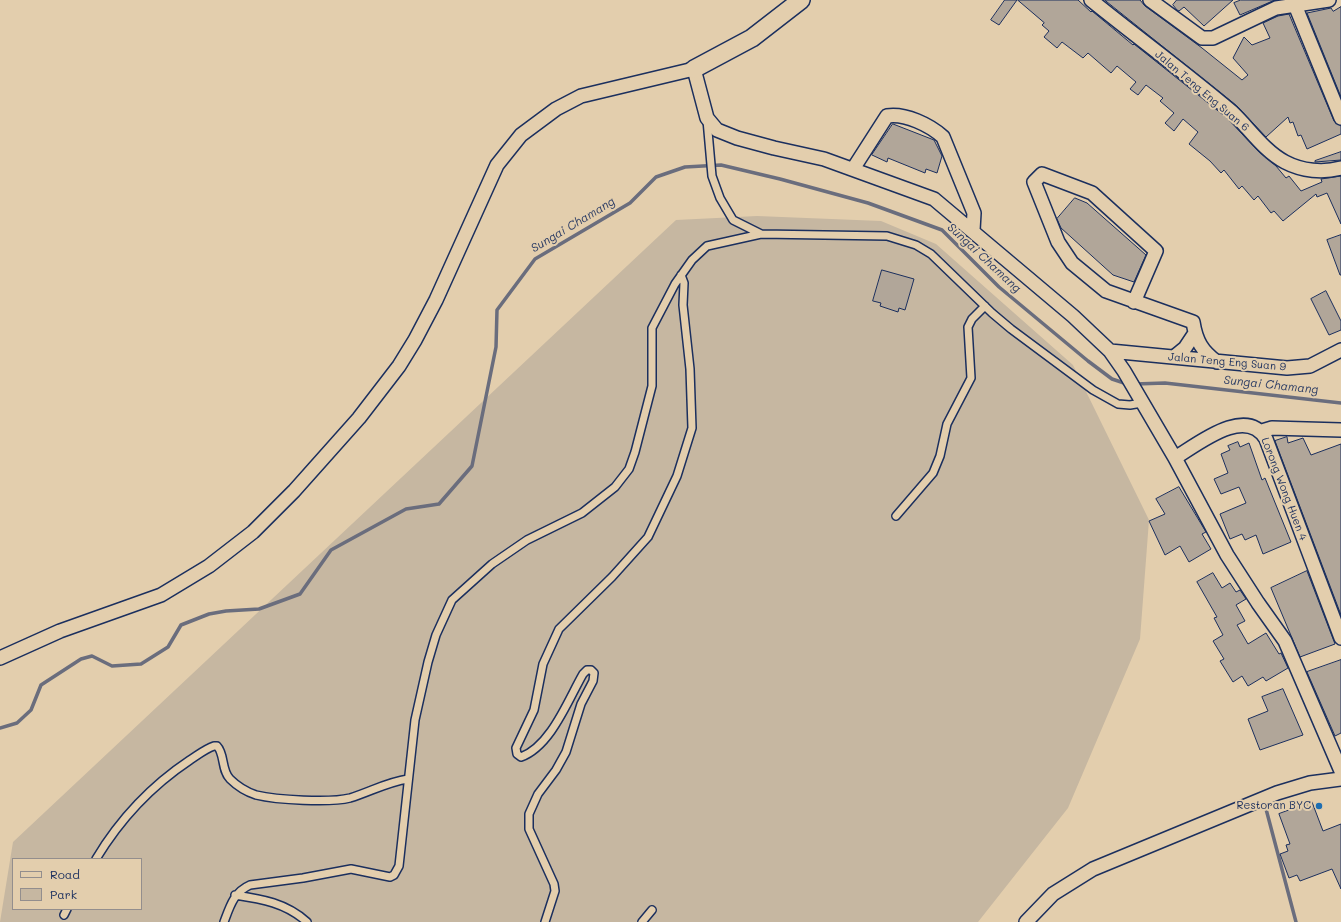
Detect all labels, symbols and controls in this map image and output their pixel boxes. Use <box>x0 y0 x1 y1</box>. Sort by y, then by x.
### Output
street label: Jalan Teng Eng Suan 6 <box>1152 48 1252 134</box>
water label: Sungai Chamang <box>528 194 618 256</box>
water label: Sungai Chamang <box>944 220 1024 296</box>
street label: Jalan Teng Eng Suan 9 <box>1167 350 1287 374</box>
water label: Sungai Chamang <box>1223 373 1319 397</box>
street label: Lorong Wong Huen 4 <box>1258 436 1310 542</box>
place label: Restoran BYC <box>1237 799 1311 813</box>
marker: Restoran BYC <box>1314 801 1324 811</box>
legend <box>12 858 142 910</box>
text: Road <box>50 866 80 882</box>
text: Park <box>50 886 77 902</box>

